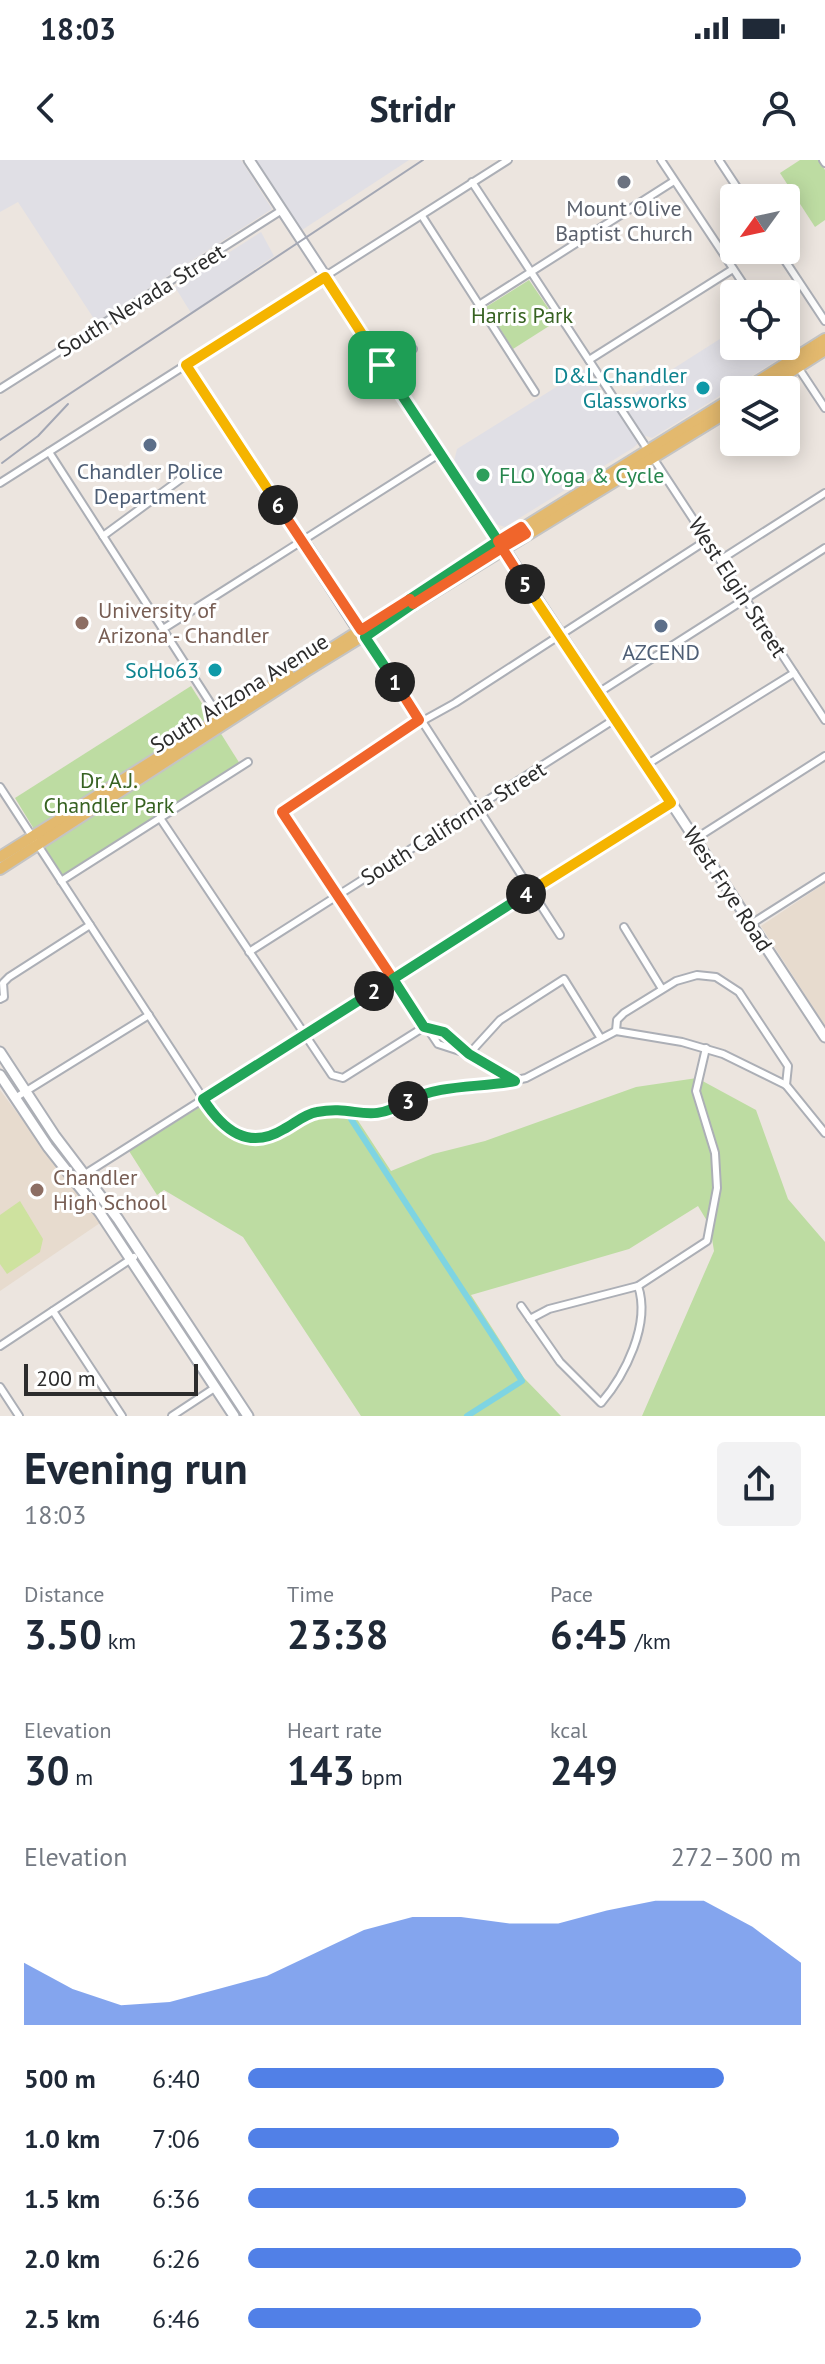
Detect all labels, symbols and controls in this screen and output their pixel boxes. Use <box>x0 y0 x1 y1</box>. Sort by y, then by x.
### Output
text: 18:03 <box>40 9 116 48</box>
text: Stridr <box>369 85 456 132</box>
icon: back <box>24 86 68 130</box>
icon: person <box>757 86 801 130</box>
marker: Mount Olive Baptist Church <box>615 173 633 191</box>
north arrow <box>720 184 800 264</box>
map controls <box>720 184 800 456</box>
place label: Mount Olive Baptist Church <box>555 194 693 247</box>
street label: South Nevada Street <box>52 237 231 363</box>
button: locate <box>720 280 800 360</box>
park label: Harris Park <box>471 301 574 329</box>
pin <box>348 331 416 399</box>
icon: arrive <box>360 343 404 387</box>
place label: D&L Chandler Glassworks <box>554 361 688 414</box>
button: layers <box>720 376 800 456</box>
marker: D&L Chandler Glassworks <box>694 379 712 397</box>
marker: Chandler Police Department <box>141 436 159 454</box>
place label: Chandler Police Department <box>77 457 223 510</box>
place label: FLO Yoga & Cycle <box>499 461 664 489</box>
marker: FLO Yoga & Cycle <box>474 466 492 484</box>
pin: 6 <box>258 485 298 525</box>
text: 6 <box>272 491 284 519</box>
street label: West Elgin Street <box>682 512 794 663</box>
pin: 5 <box>505 564 545 604</box>
text: 5 <box>519 570 531 598</box>
place label: University of Arizona - Chandler <box>98 596 270 649</box>
marker: University of Arizona - Chandler <box>73 614 91 632</box>
marker: AZCEND <box>652 617 670 635</box>
street label: South Arizona Avenue <box>145 627 333 759</box>
place label: AZCEND <box>622 638 700 666</box>
place label: SoHo63 <box>125 656 199 684</box>
marker: SoHo63 <box>206 661 224 679</box>
pin: 1 <box>375 662 415 702</box>
text: 1 <box>389 668 401 696</box>
street label: South California Street <box>355 754 551 891</box>
park label: Dr. A.J. Chandler Park <box>44 766 175 819</box>
street label: West Frye Road <box>677 821 779 957</box>
pin: 4 <box>506 874 546 914</box>
text: 4 <box>520 880 532 908</box>
pin: 2 <box>354 971 394 1011</box>
text: 2 <box>368 977 380 1005</box>
pin: 3 <box>388 1081 428 1121</box>
text: 3 <box>402 1087 414 1115</box>
place label: Chandler High School <box>53 1163 168 1216</box>
marker: Chandler High School <box>28 1181 46 1199</box>
scale bar <box>24 1360 198 1396</box>
text: 200 m <box>36 1364 96 1392</box>
text: Evening run <box>24 1439 248 1496</box>
button: share <box>717 1442 801 1526</box>
text: 18:03 <box>24 1498 86 1531</box>
text: Distance <box>24 1580 105 1608</box>
text: Time <box>287 1580 334 1608</box>
text: Pace <box>550 1580 593 1608</box>
text: 3.50 <box>24 1608 102 1660</box>
text: 23:38 <box>287 1608 388 1660</box>
text: 6:45 <box>550 1608 629 1660</box>
text: km <box>102 1627 136 1655</box>
text: /km <box>629 1627 671 1655</box>
text: Elevation <box>24 1716 112 1744</box>
text: Heart rate <box>287 1716 382 1744</box>
text: kcal <box>550 1716 588 1744</box>
text: 30 <box>24 1744 69 1796</box>
text: 143 <box>287 1744 355 1796</box>
text: 249 <box>550 1744 618 1796</box>
text: m <box>69 1763 93 1791</box>
text: bpm <box>355 1763 403 1791</box>
text: Elevation <box>24 1840 128 1873</box>
text: 272–300 m <box>671 1840 801 1873</box>
text: 500 m <box>24 2062 96 2095</box>
text: 6:40 <box>152 2062 200 2095</box>
text: 1.0 km <box>24 2122 100 2155</box>
text: 7:06 <box>152 2122 200 2155</box>
text: 1.5 km <box>24 2182 100 2215</box>
text: 6:36 <box>152 2182 200 2215</box>
text: 2.0 km <box>24 2242 100 2275</box>
text: 6:26 <box>152 2242 200 2275</box>
text: 2.5 km <box>24 2302 100 2335</box>
text: 6:46 <box>152 2302 200 2335</box>

